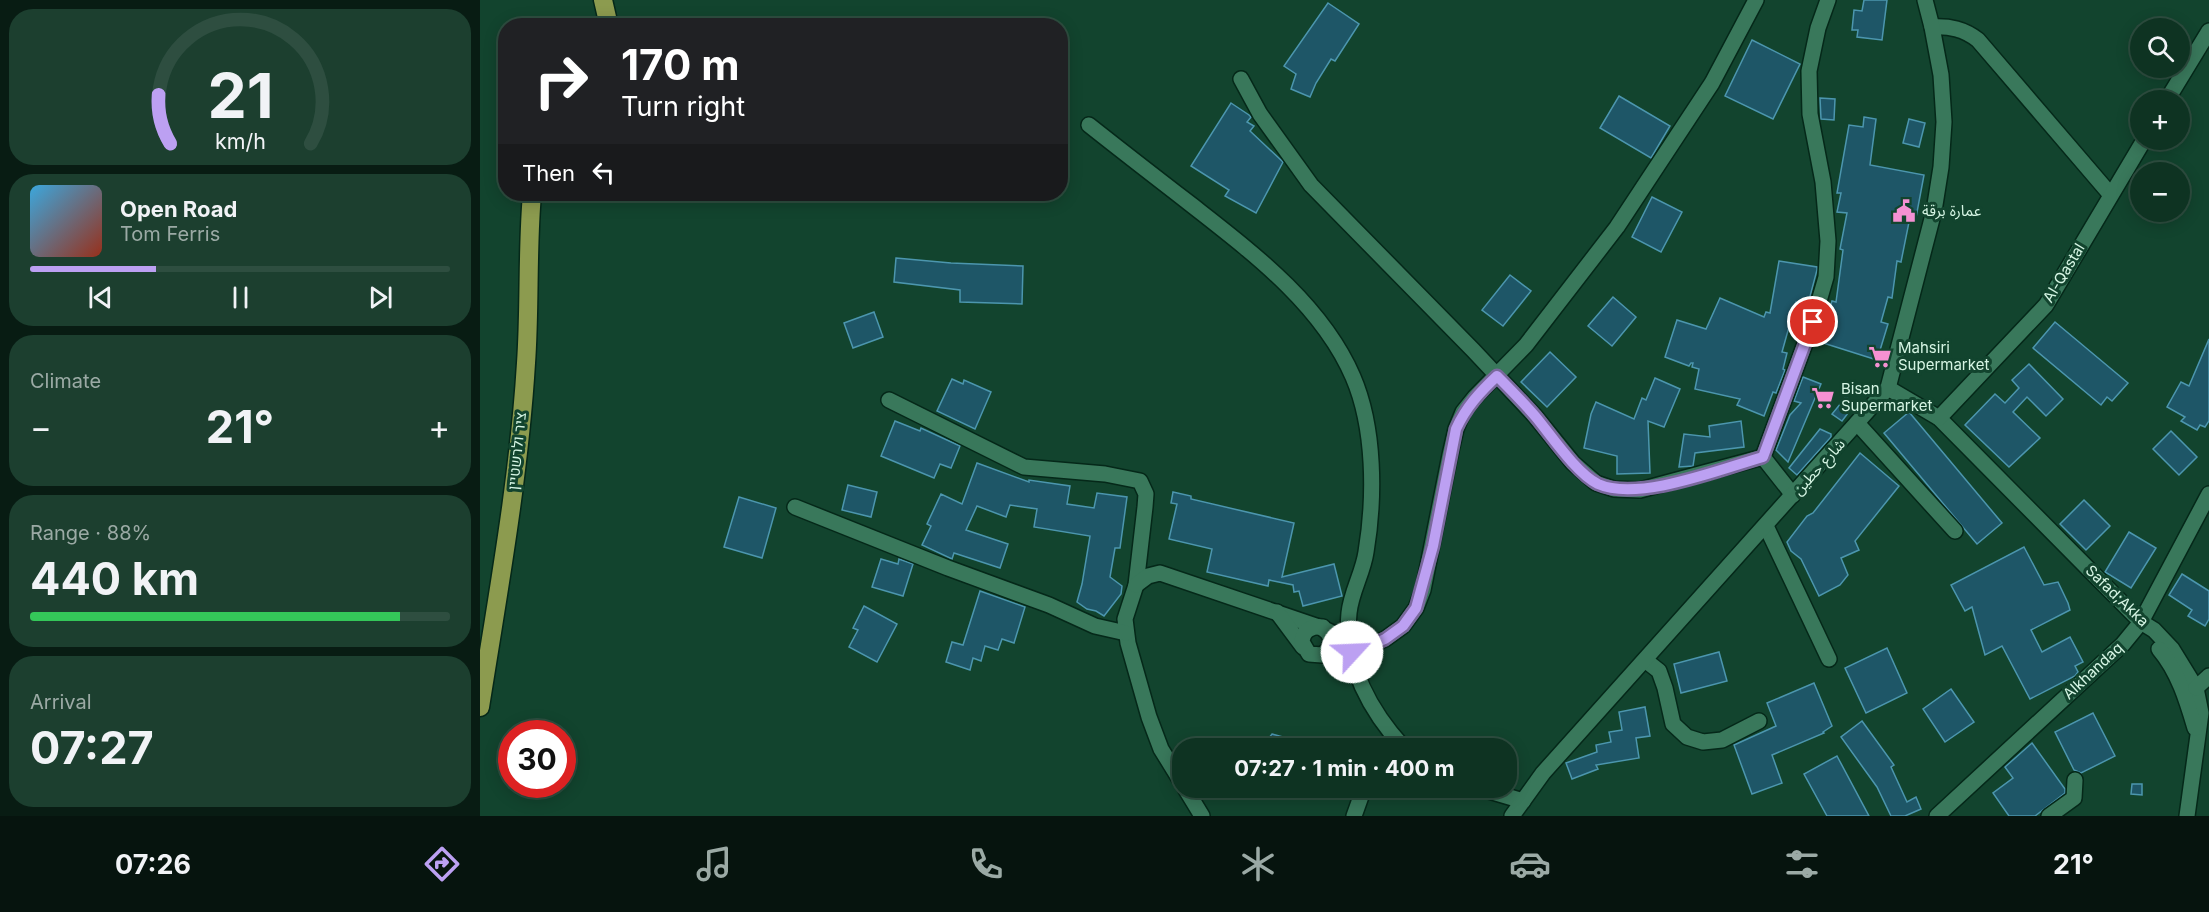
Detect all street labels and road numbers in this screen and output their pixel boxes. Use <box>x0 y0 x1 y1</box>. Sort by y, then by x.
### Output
street label: Al-Qastal <box>2039 240 2089 306</box>
street label: ציר ולרשטיין <box>503 411 530 491</box>
street label: شارع حطين <box>1788 434 1851 501</box>
street label: Safad;Akka <box>2082 561 2153 631</box>
street label: Alkhandaq <box>2059 638 2127 703</box>

